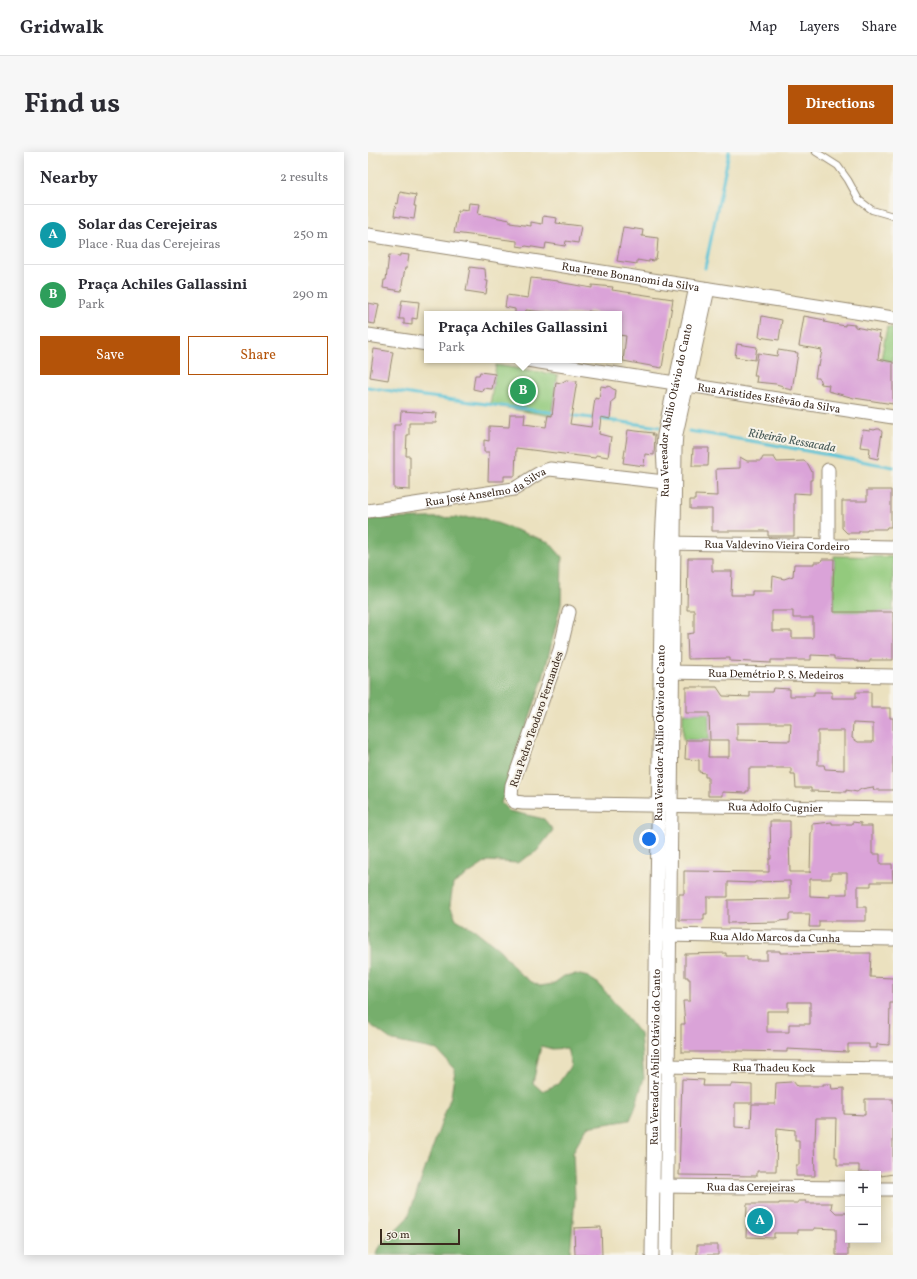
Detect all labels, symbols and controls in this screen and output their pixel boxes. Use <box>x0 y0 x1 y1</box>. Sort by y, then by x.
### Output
text: Gridwalk <box>20 15 104 41</box>
text: Map <box>749 18 777 37</box>
text: Layers <box>799 18 839 37</box>
text: Share <box>861 18 897 37</box>
text: Find us <box>24 85 120 124</box>
button: Directions <box>788 85 893 124</box>
text: Nearby <box>40 167 98 190</box>
text: 2 results <box>280 169 328 187</box>
text: Solar das Cerejeiras <box>78 215 218 236</box>
text: A <box>48 226 58 244</box>
text: 250 m <box>293 226 328 244</box>
text: Place · Rua das Cerejeiras <box>78 236 220 254</box>
street label: Rua Irene Bonanomi da Silva <box>560 260 701 296</box>
text: Praça Achiles Gallassini <box>78 275 247 296</box>
text: B <box>49 286 57 304</box>
text: 290 m <box>292 286 328 304</box>
text: Park <box>78 296 105 314</box>
popup <box>424 311 622 363</box>
text: Praça Achiles Gallassini <box>438 318 608 339</box>
street label: Rua Vereador Abílio Otávio do Canto <box>657 322 697 498</box>
button: Save <box>40 336 180 375</box>
button: Share <box>188 336 328 375</box>
text: Park <box>438 339 465 357</box>
pin: B <box>510 376 536 406</box>
street label: Rua Aristides Estêvão da Silva <box>696 381 842 418</box>
water label: Ribeirão Ressacada <box>747 425 837 457</box>
street label: Rua José Anselmo da Silva <box>424 465 549 511</box>
street label: Rua Valdevino Vieira Cordeiro <box>704 538 850 555</box>
street label: Rua Vereador Abílio Otávio do Canto <box>652 645 670 821</box>
street label: Rua Pedro Teodoro Fernandes <box>507 649 568 790</box>
street label: Rua Demétrio P. S. Medeiros <box>708 667 844 684</box>
street label: Rua Adolfo Cugnier <box>728 800 823 817</box>
your location <box>639 829 659 849</box>
street label: Rua Aldo Marcos da Cunha <box>709 930 841 947</box>
street label: Rua Vereador Abílio Otávio do Canto <box>648 969 665 1145</box>
street label: Rua Thadeu Kock <box>732 1061 815 1077</box>
map controls <box>845 1171 881 1243</box>
button: + <box>845 1171 881 1207</box>
street label: Rua das Cerejeiras <box>707 1181 796 1196</box>
pin: A <box>747 1206 773 1236</box>
button: − <box>845 1207 881 1243</box>
scale bar <box>380 1227 460 1246</box>
text: 50 m <box>386 1228 410 1243</box>

